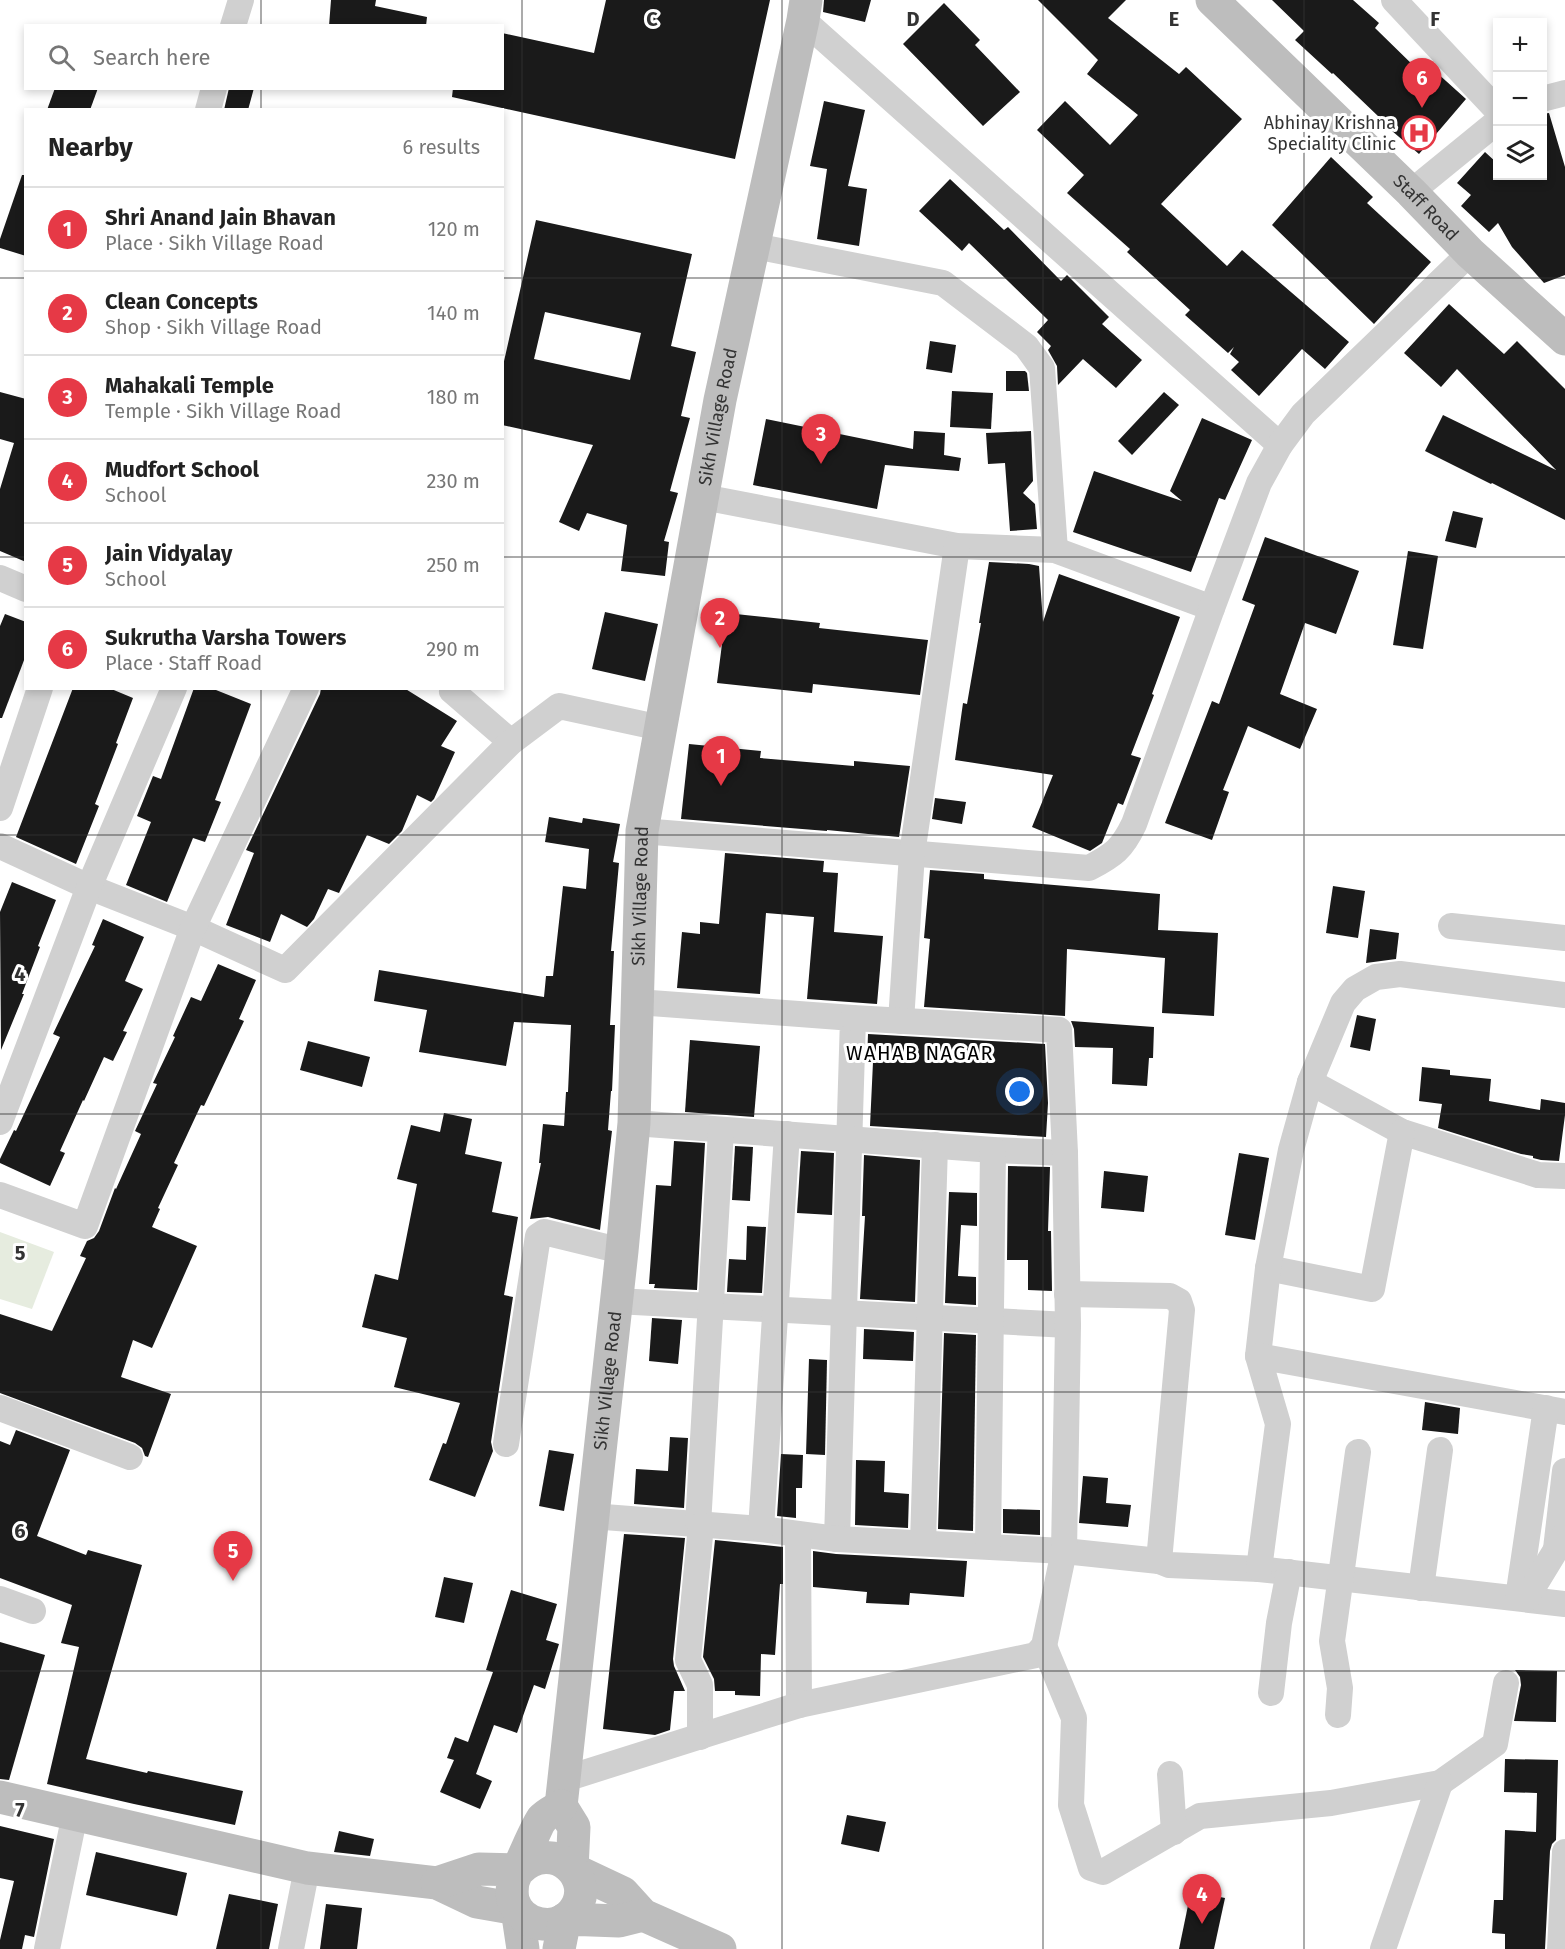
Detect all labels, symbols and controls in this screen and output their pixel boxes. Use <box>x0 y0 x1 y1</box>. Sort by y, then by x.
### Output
text: C <box>646 7 658 31</box>
text: D <box>906 7 920 31</box>
text: E <box>1169 7 1179 31</box>
text: F <box>1430 7 1440 31</box>
map controls <box>1493 18 1547 180</box>
button: + <box>1493 18 1547 72</box>
search box <box>24 24 504 90</box>
icon: search <box>45 41 78 74</box>
text: Search here <box>93 44 211 71</box>
pin: 6 <box>1402 58 1442 108</box>
button: − <box>1493 72 1547 126</box>
place label: Abhinay Krishna Speciality Clinic <box>1264 112 1396 155</box>
hospital icon: Abhinay Krishna Speciality Clinic <box>1401 115 1437 151</box>
button: layers <box>1493 126 1547 180</box>
text: Nearby <box>48 132 133 163</box>
text: 6 results <box>403 135 480 159</box>
street label: Staff Road <box>1388 170 1463 245</box>
text: Shri Anand Jain Bhavan <box>105 204 336 231</box>
text: 1 <box>63 217 72 241</box>
text: 120 m <box>428 217 480 241</box>
text: Place · Sikh Village Road <box>105 231 324 255</box>
text: Clean Concepts <box>105 288 258 315</box>
text: 2 <box>62 301 73 325</box>
text: 140 m <box>427 301 480 325</box>
text: Shop · Sikh Village Road <box>105 315 322 339</box>
street label: Sikh Village Road <box>694 346 742 488</box>
text: Mahakali Temple <box>105 372 274 399</box>
text: 3 <box>62 385 73 409</box>
text: 180 m <box>427 385 480 409</box>
text: Temple · Sikh Village Road <box>105 399 341 423</box>
pin: 3 <box>802 414 840 464</box>
text: Mudfort School <box>105 456 259 483</box>
text: 4 <box>62 469 73 493</box>
text: 230 m <box>427 469 480 493</box>
text: School <box>105 483 166 507</box>
text: Jain Vidyalay <box>105 540 232 567</box>
text: 5 <box>62 553 73 577</box>
text: 250 m <box>426 553 480 577</box>
text: School <box>105 567 166 591</box>
pin: 2 <box>700 598 740 648</box>
text: Sukrutha Varsha Towers <box>105 624 346 651</box>
text: 6 <box>62 637 73 661</box>
text: 290 m <box>426 637 480 661</box>
text: Place · Staff Road <box>105 651 262 675</box>
pin: 1 <box>702 736 740 786</box>
street label: Sikh Village Road <box>627 826 653 966</box>
text: 4 <box>14 962 26 986</box>
district label: WAHAB NAGAR <box>846 1041 994 1065</box>
your location <box>1005 1077 1034 1106</box>
text: 5 <box>15 1241 26 1265</box>
street label: Sikh Village Road <box>589 1310 626 1451</box>
text: 6 <box>14 1519 26 1543</box>
pin: 5 <box>214 1532 252 1581</box>
text: 7 <box>15 1798 25 1822</box>
pin: 4 <box>1182 1874 1222 1924</box>

